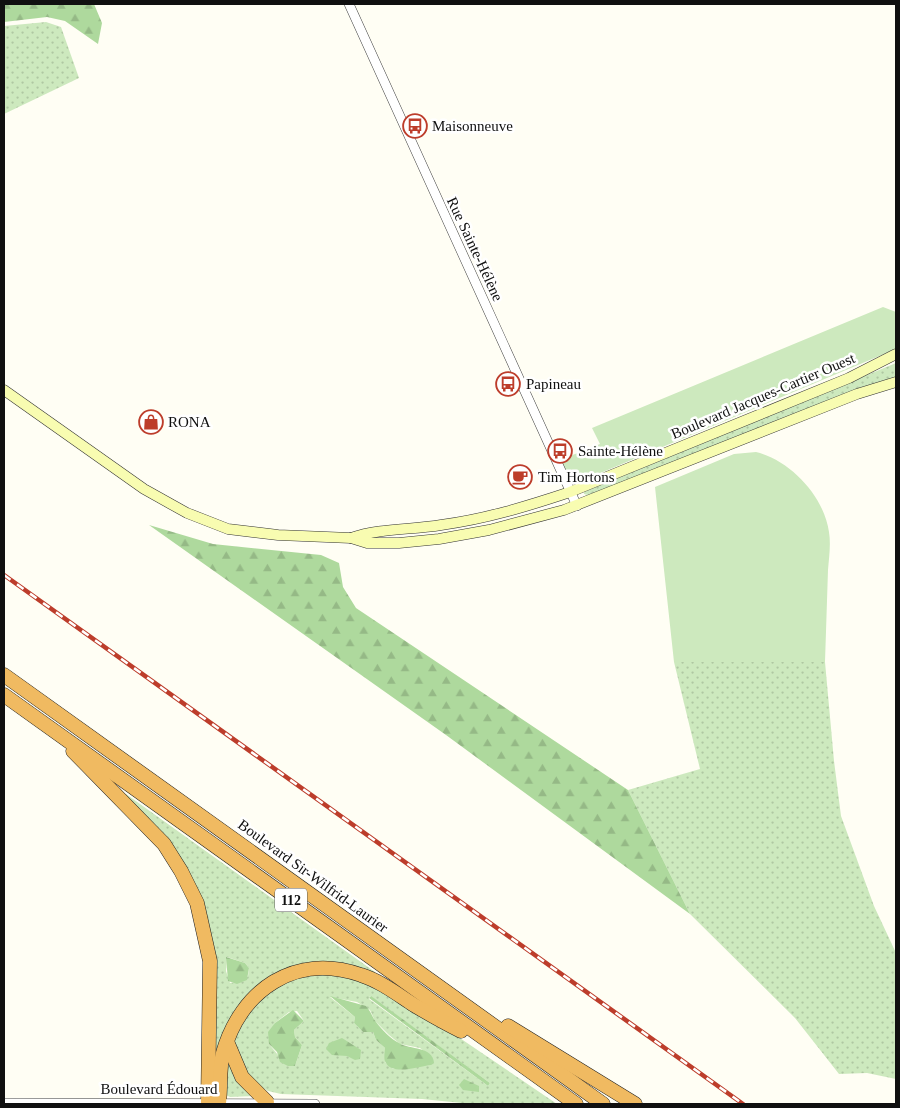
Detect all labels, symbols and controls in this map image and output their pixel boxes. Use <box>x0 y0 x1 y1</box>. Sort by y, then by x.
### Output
bus stop icon: Maisonneuve <box>402 113 428 139</box>
place label: Maisonneuve <box>432 118 513 134</box>
street label: Rue Sainte-Hélène <box>444 194 506 304</box>
street label: Boulevard Jacques-Cartier Ouest <box>669 350 858 442</box>
bus stop icon: Papineau <box>495 371 521 397</box>
place label: Papineau <box>526 376 581 392</box>
shop icon: RONA <box>138 409 164 435</box>
place label: RONA <box>168 414 211 430</box>
bus stop icon: Sainte-Hélène <box>547 438 573 464</box>
place label: Sainte-Hélène <box>578 443 663 459</box>
cafe icon: Tim Hortons <box>507 464 533 490</box>
place label: Tim Hortons <box>538 469 615 485</box>
street label: Boulevard Sir-Wilfrid-Laurier <box>235 816 391 936</box>
road number: 112 <box>275 888 307 912</box>
street label: Boulevard Édouard <box>100 1081 218 1097</box>

